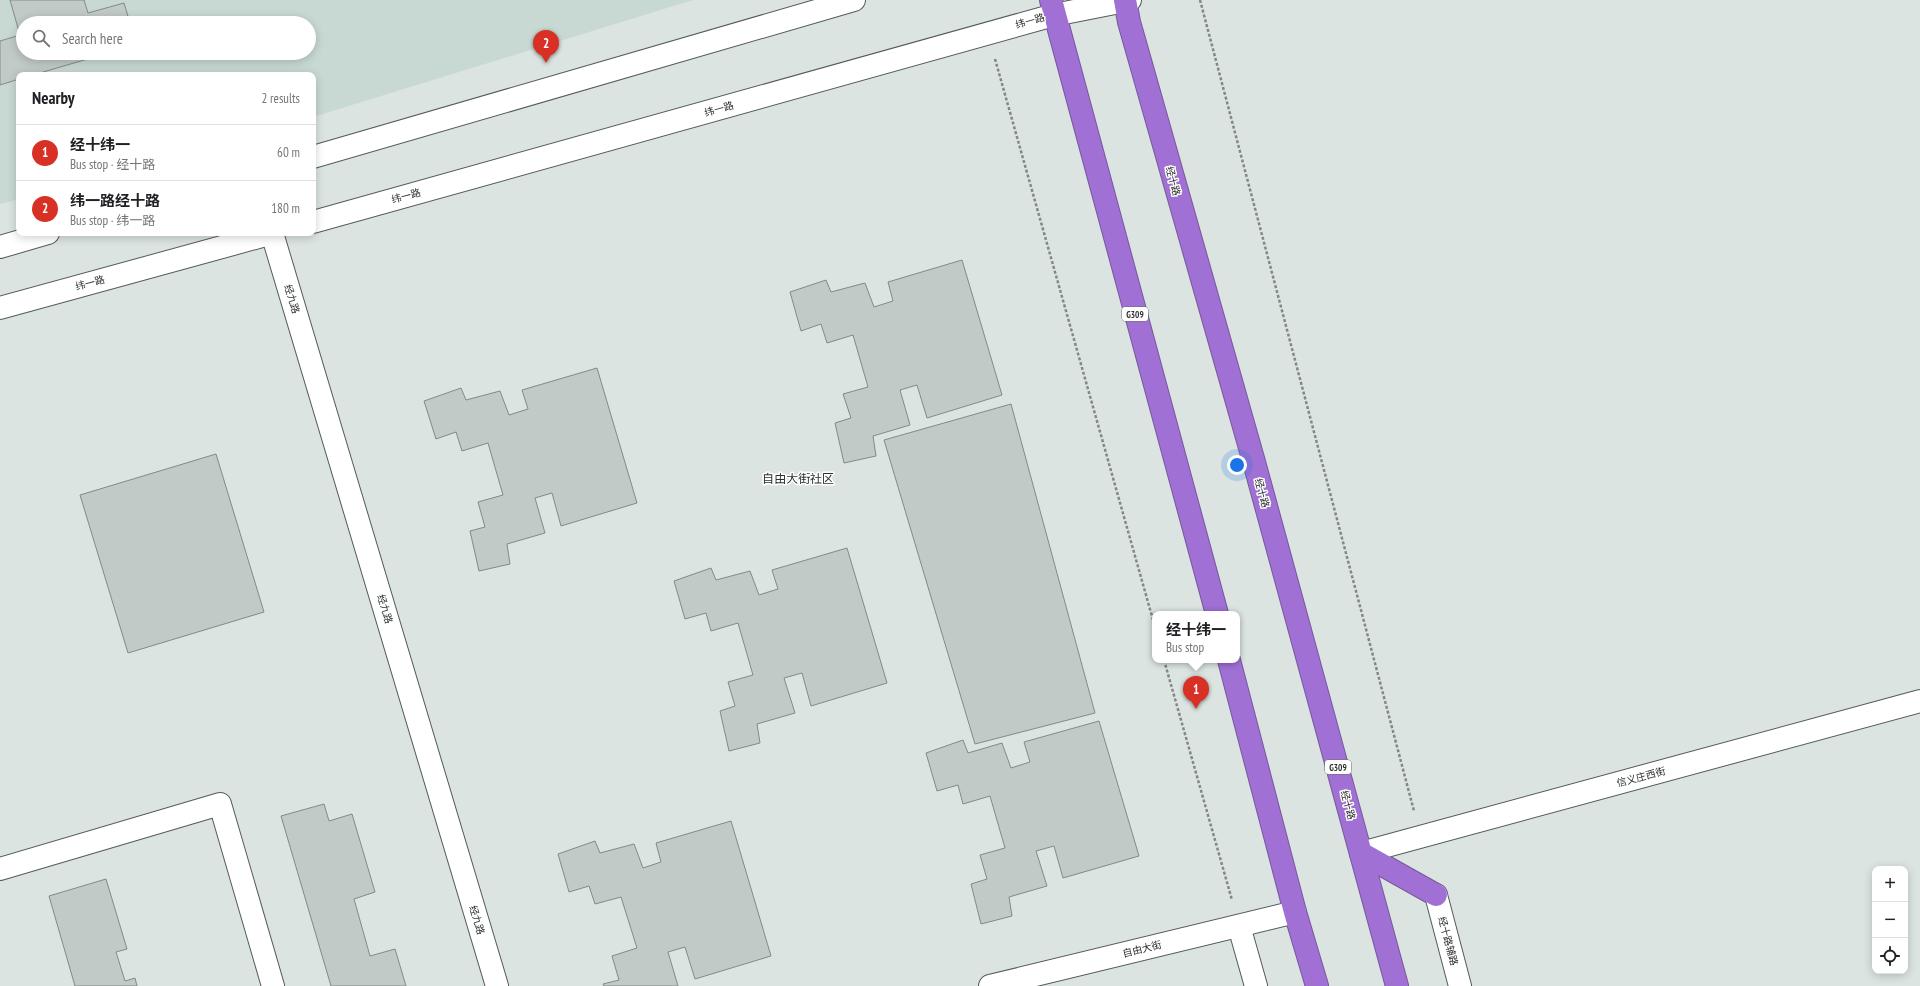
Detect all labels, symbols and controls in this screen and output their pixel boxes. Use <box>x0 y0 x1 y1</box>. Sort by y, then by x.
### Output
street label: 纬一路 <box>1014 11 1046 31</box>
search box <box>16 16 316 60</box>
icon: search <box>30 27 52 49</box>
text: Search here <box>62 29 123 48</box>
pin: 2 <box>533 30 559 63</box>
text: Nearby <box>32 87 75 109</box>
text: 2 results <box>261 90 300 107</box>
street label: 纬一路 <box>703 99 735 119</box>
text: 经十纬一 <box>70 135 130 154</box>
text: 1 <box>42 144 48 161</box>
text: 60 m <box>277 144 300 161</box>
text: Bus stop · 经十路 <box>70 156 155 173</box>
street label: 经十路 <box>1163 165 1183 197</box>
street label: 纬一路 <box>390 186 422 206</box>
text: 纬一路经十路 <box>70 191 160 210</box>
text: 2 <box>42 200 48 217</box>
text: 180 m <box>271 200 300 217</box>
text: Bus stop · 纬一路 <box>70 212 155 229</box>
street label: 纬一路 <box>74 273 106 293</box>
street label: 经九路 <box>281 283 303 315</box>
road number: G309 <box>1122 307 1148 321</box>
your location <box>1227 455 1247 475</box>
district label: 自由大街社区 <box>762 471 834 486</box>
street label: 经十路 <box>1252 477 1272 509</box>
street label: 经九路 <box>374 593 396 625</box>
popup <box>1152 611 1240 663</box>
text: 经十纬一 <box>1166 620 1226 639</box>
text: Bus stop <box>1166 639 1204 656</box>
pin: 1 <box>1183 676 1209 709</box>
road number: G309 <box>1325 760 1351 774</box>
street label: 信义庄西街 <box>1615 764 1667 790</box>
street label: 经十路 <box>1338 789 1358 821</box>
map controls <box>1872 866 1908 974</box>
button: + <box>1872 866 1908 902</box>
button: − <box>1872 902 1908 938</box>
street label: 经九路 <box>466 904 488 936</box>
street label: 经十路辅路 <box>1435 915 1461 967</box>
street label: 自由大街 <box>1121 938 1163 960</box>
button: locate <box>1872 938 1908 974</box>

